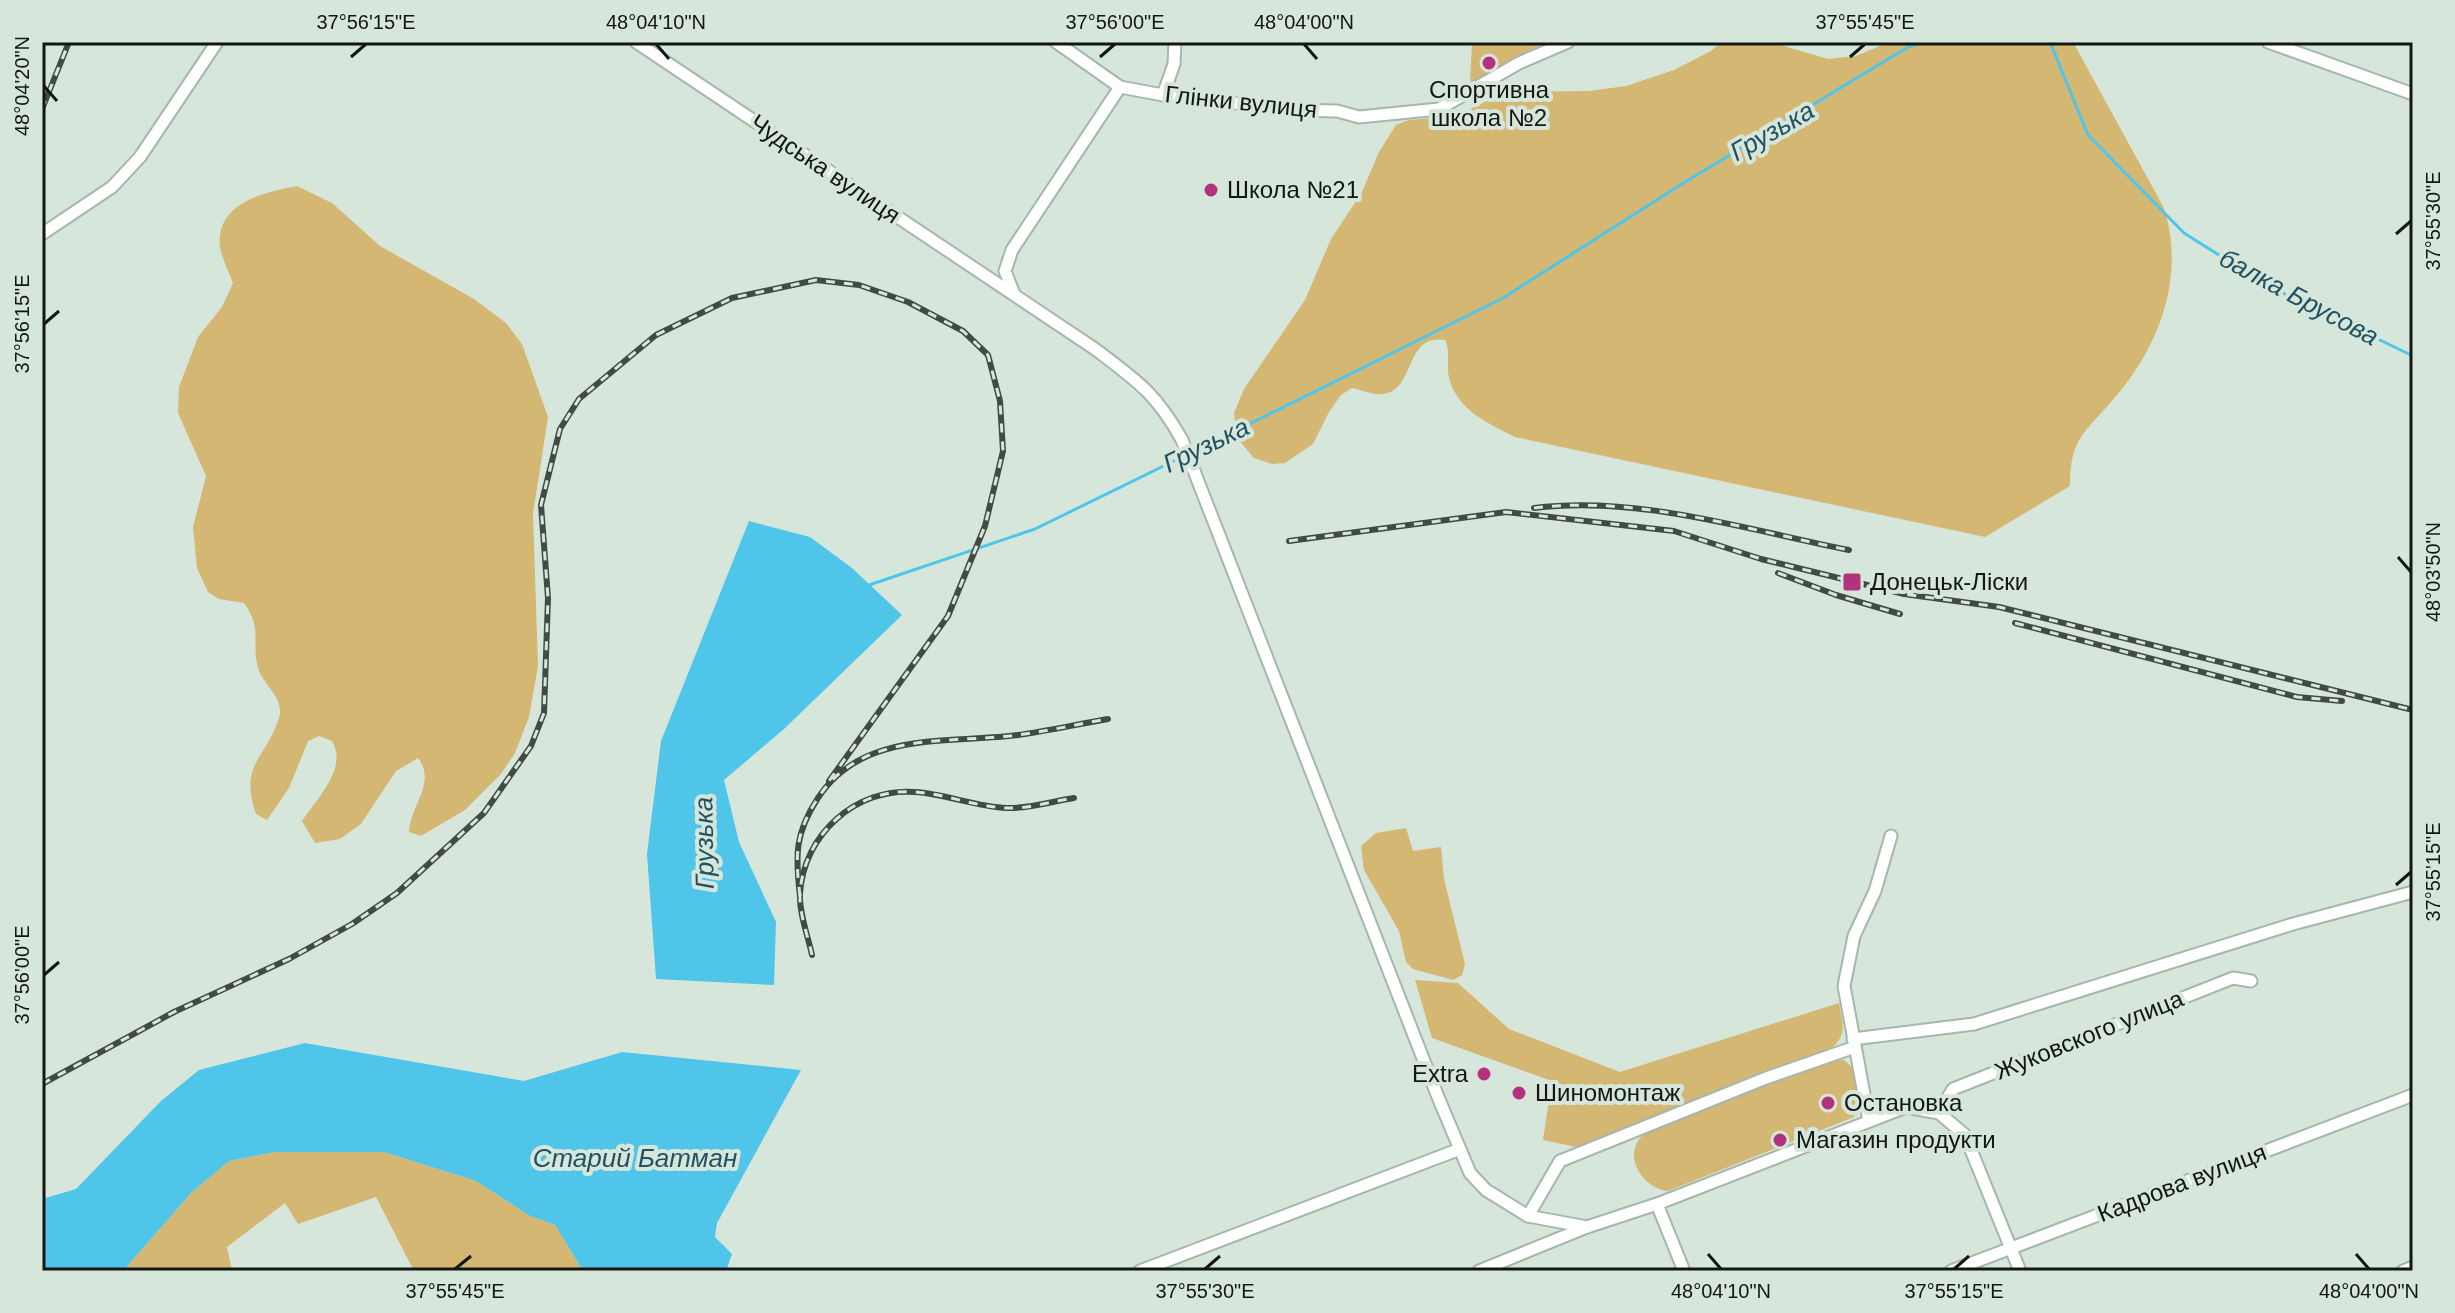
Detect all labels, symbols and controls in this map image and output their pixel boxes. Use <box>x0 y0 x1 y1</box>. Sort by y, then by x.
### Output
text: 37°56'15"E <box>317 11 416 33</box>
text: 48°04'10"N <box>606 11 706 33</box>
text: 37°56'00"E <box>1066 11 1165 33</box>
text: 48°04'00"N <box>1254 11 1354 33</box>
text: 37°55'45"E <box>1816 11 1915 33</box>
text: 48°04'20"N <box>11 36 33 136</box>
marker: Спортивна школа №2 <box>1480 54 1498 72</box>
place label: Спортивна школа №2 <box>1429 76 1550 131</box>
street label: Глінки вулиця <box>1164 80 1318 123</box>
water label: Грузька <box>1725 95 1819 167</box>
street label: Чудська вулиця <box>745 109 905 229</box>
text: 37°55'30"E <box>2422 172 2444 271</box>
place label: Школа №21 <box>1227 176 1359 203</box>
marker: Школа №21 <box>1202 181 1220 199</box>
water label: балка Брусова <box>2214 242 2384 352</box>
text: 37°56'15"E <box>11 275 33 374</box>
water label: Грузька <box>1158 411 1254 479</box>
text: 48°03'50"N <box>2422 522 2444 622</box>
place label: Донецьк-Ліски <box>1870 568 2028 595</box>
marker: Донецьк-Ліски <box>1841 571 1863 593</box>
water label: Грузька <box>688 797 720 889</box>
text: 37°55'15"E <box>2422 823 2444 922</box>
text: 37°56'00"E <box>11 926 33 1025</box>
street label: Жуковского улица <box>1991 984 2188 1085</box>
place label: Extra <box>1412 1060 1469 1087</box>
marker: Extra <box>1475 1065 1493 1083</box>
place label: Шиномонтаж <box>1535 1079 1680 1106</box>
marker: Шиномонтаж <box>1510 1084 1528 1102</box>
place label: Остановка <box>1844 1089 1963 1116</box>
marker: Остановка <box>1819 1094 1837 1112</box>
place label: Магазин продукти <box>1796 1126 1996 1153</box>
marker: Магазин продукти <box>1771 1131 1789 1149</box>
street label: Кадрова вулиця <box>2094 1138 2270 1227</box>
water label: Старий Батман <box>533 1143 737 1173</box>
text: 37°55'45"E <box>406 1280 505 1302</box>
text: 37°55'30"E <box>1156 1280 1255 1302</box>
text: 48°04'10"N <box>1671 1280 1771 1302</box>
text: 37°55'15"E <box>1905 1280 2004 1302</box>
text: 48°04'00"N <box>2319 1280 2419 1302</box>

